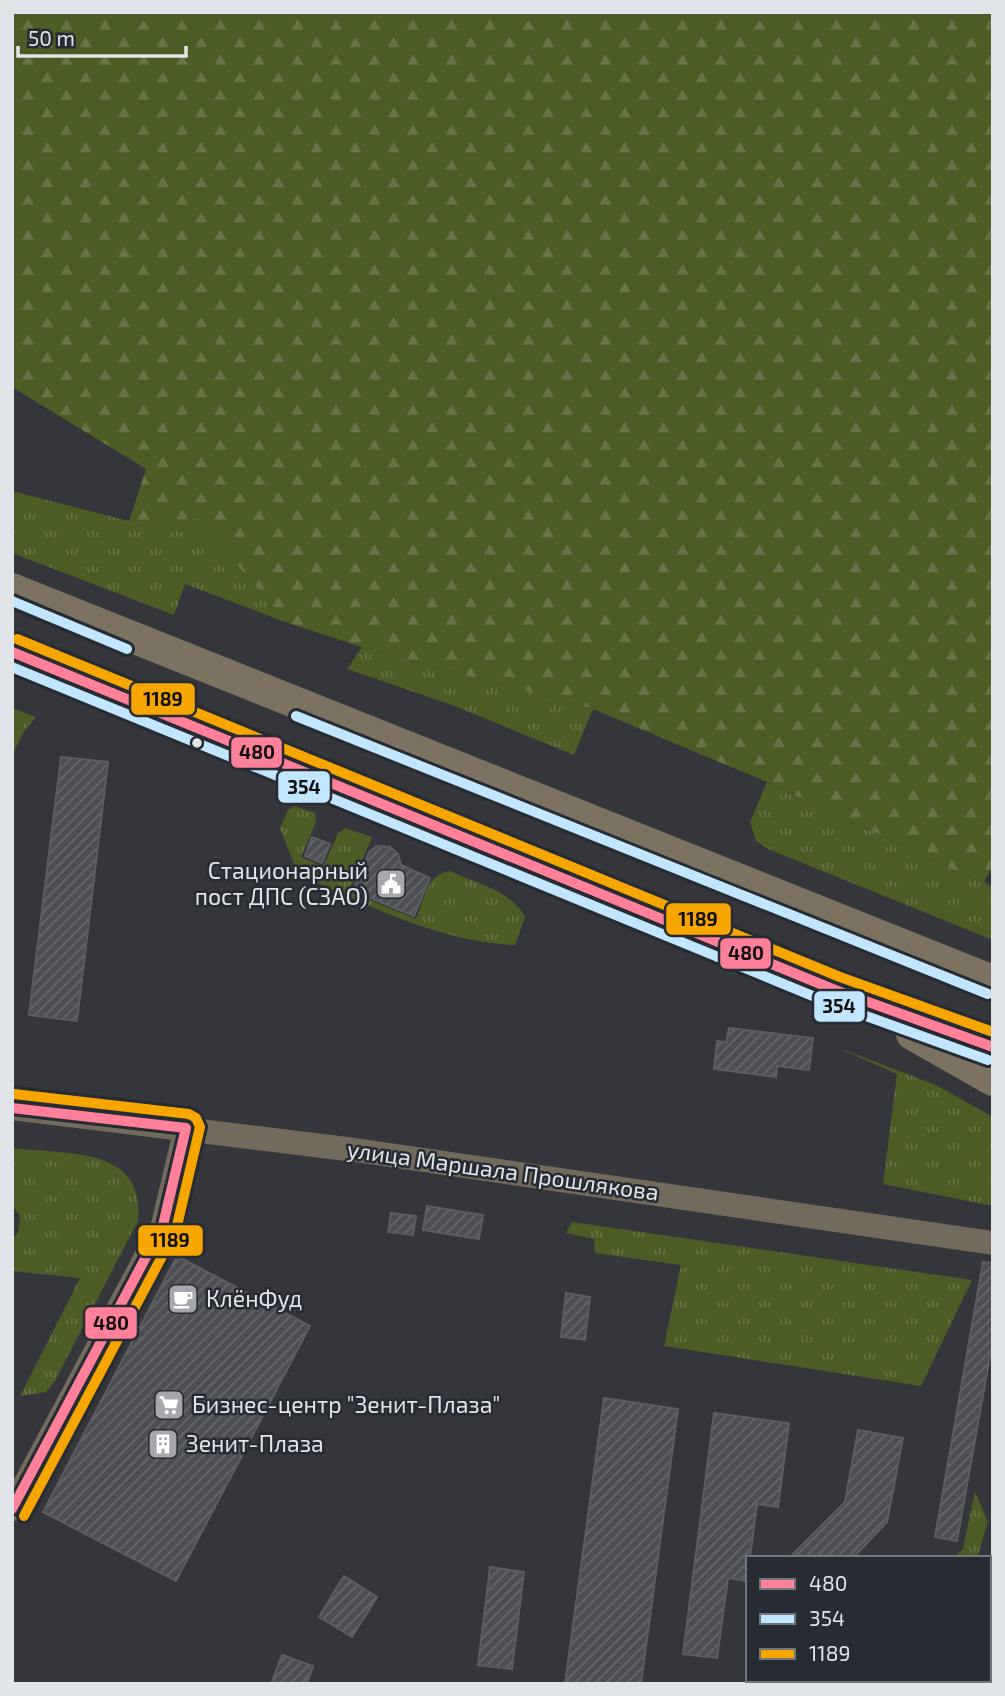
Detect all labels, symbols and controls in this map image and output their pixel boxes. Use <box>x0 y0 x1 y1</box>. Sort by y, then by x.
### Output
scale bar <box>18 14 186 58</box>
text: 50 m <box>28 25 75 50</box>
line badge: 1189 <box>130 682 196 716</box>
text: 1189 <box>143 687 183 710</box>
unlabelled marker <box>190 736 204 750</box>
line badge: 480 <box>230 736 283 769</box>
text: 480 <box>239 740 275 763</box>
line badge: 354 <box>277 770 331 804</box>
text: 354 <box>287 775 321 798</box>
place label: Стационарный пост ДПС (СЗАО) <box>195 856 368 910</box>
public building icon: Стационарный пост ДПС (СЗАО) <box>374 867 408 901</box>
line badge: 1189 <box>665 902 732 936</box>
text: 1189 <box>678 907 718 930</box>
line badge: 480 <box>719 937 772 970</box>
text: 480 <box>728 941 764 964</box>
line badge: 354 <box>813 990 866 1023</box>
text: 354 <box>822 994 856 1017</box>
street label: улица Маршала Прошлякова <box>345 1134 661 1207</box>
line badge: 1189 <box>137 1224 204 1257</box>
text: 1189 <box>150 1228 190 1251</box>
cafe icon: КлёнФуд <box>166 1282 200 1316</box>
place label: КлёнФуд <box>206 1284 302 1313</box>
line badge: 480 <box>84 1306 138 1340</box>
text: 480 <box>93 1311 129 1334</box>
supermarket icon: Бизнес-центр "Зенит-Плаза" <box>152 1388 186 1422</box>
place label: Бизнес-центр "Зенит-Плаза" <box>192 1390 500 1418</box>
building icon: Зенит-Плаза <box>146 1427 180 1461</box>
place label: Зенит-Плаза <box>186 1429 324 1457</box>
legend <box>746 1556 991 1682</box>
text: 480 <box>809 1570 847 1595</box>
text: 354 <box>809 1605 845 1630</box>
text: 1189 <box>809 1640 850 1665</box>

